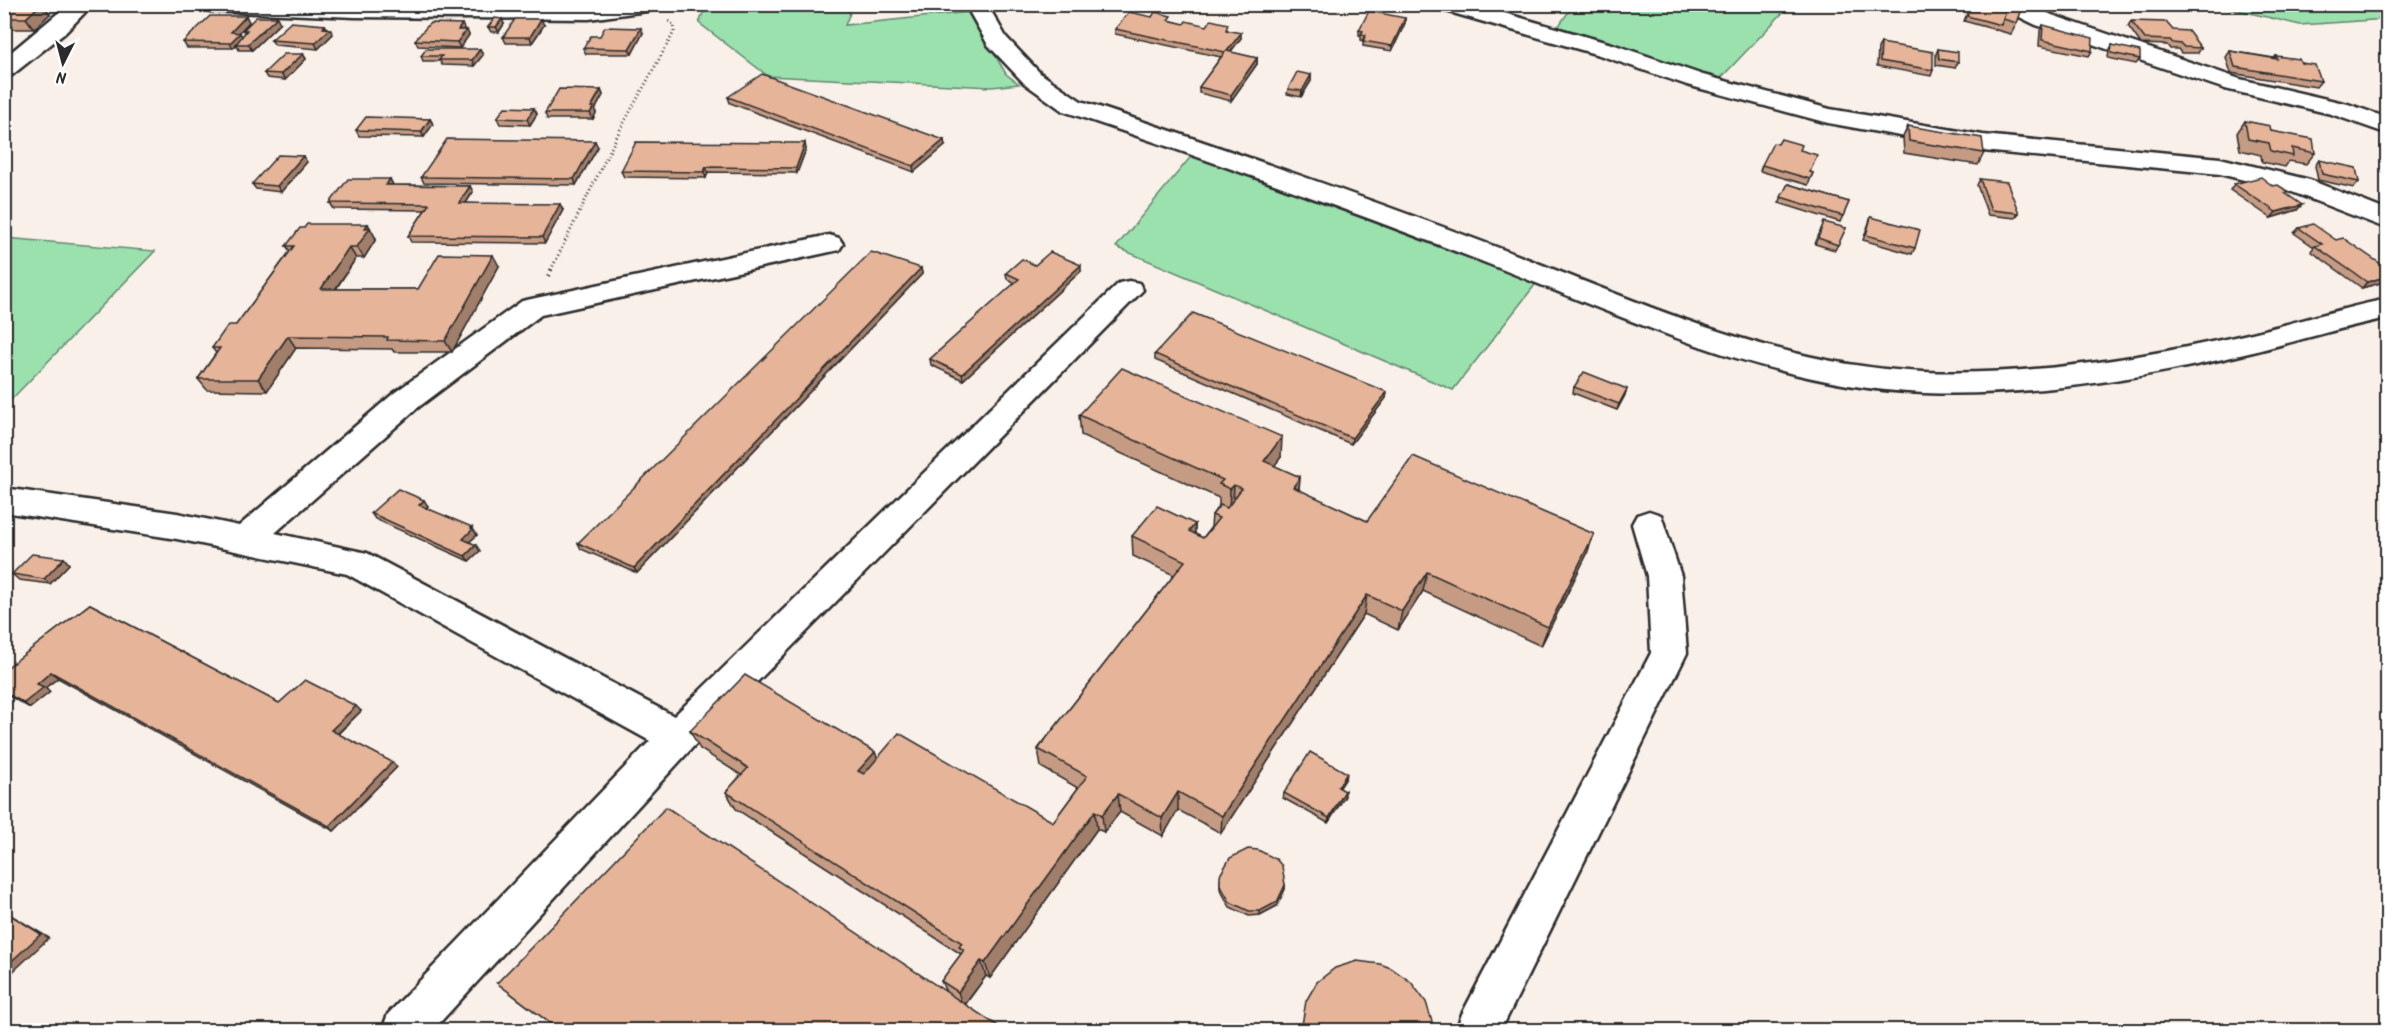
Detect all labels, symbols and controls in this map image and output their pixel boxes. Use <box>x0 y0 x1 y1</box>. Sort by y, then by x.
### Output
north arrow <box>33 33 93 93</box>
text: N <box>55 63 68 89</box>

